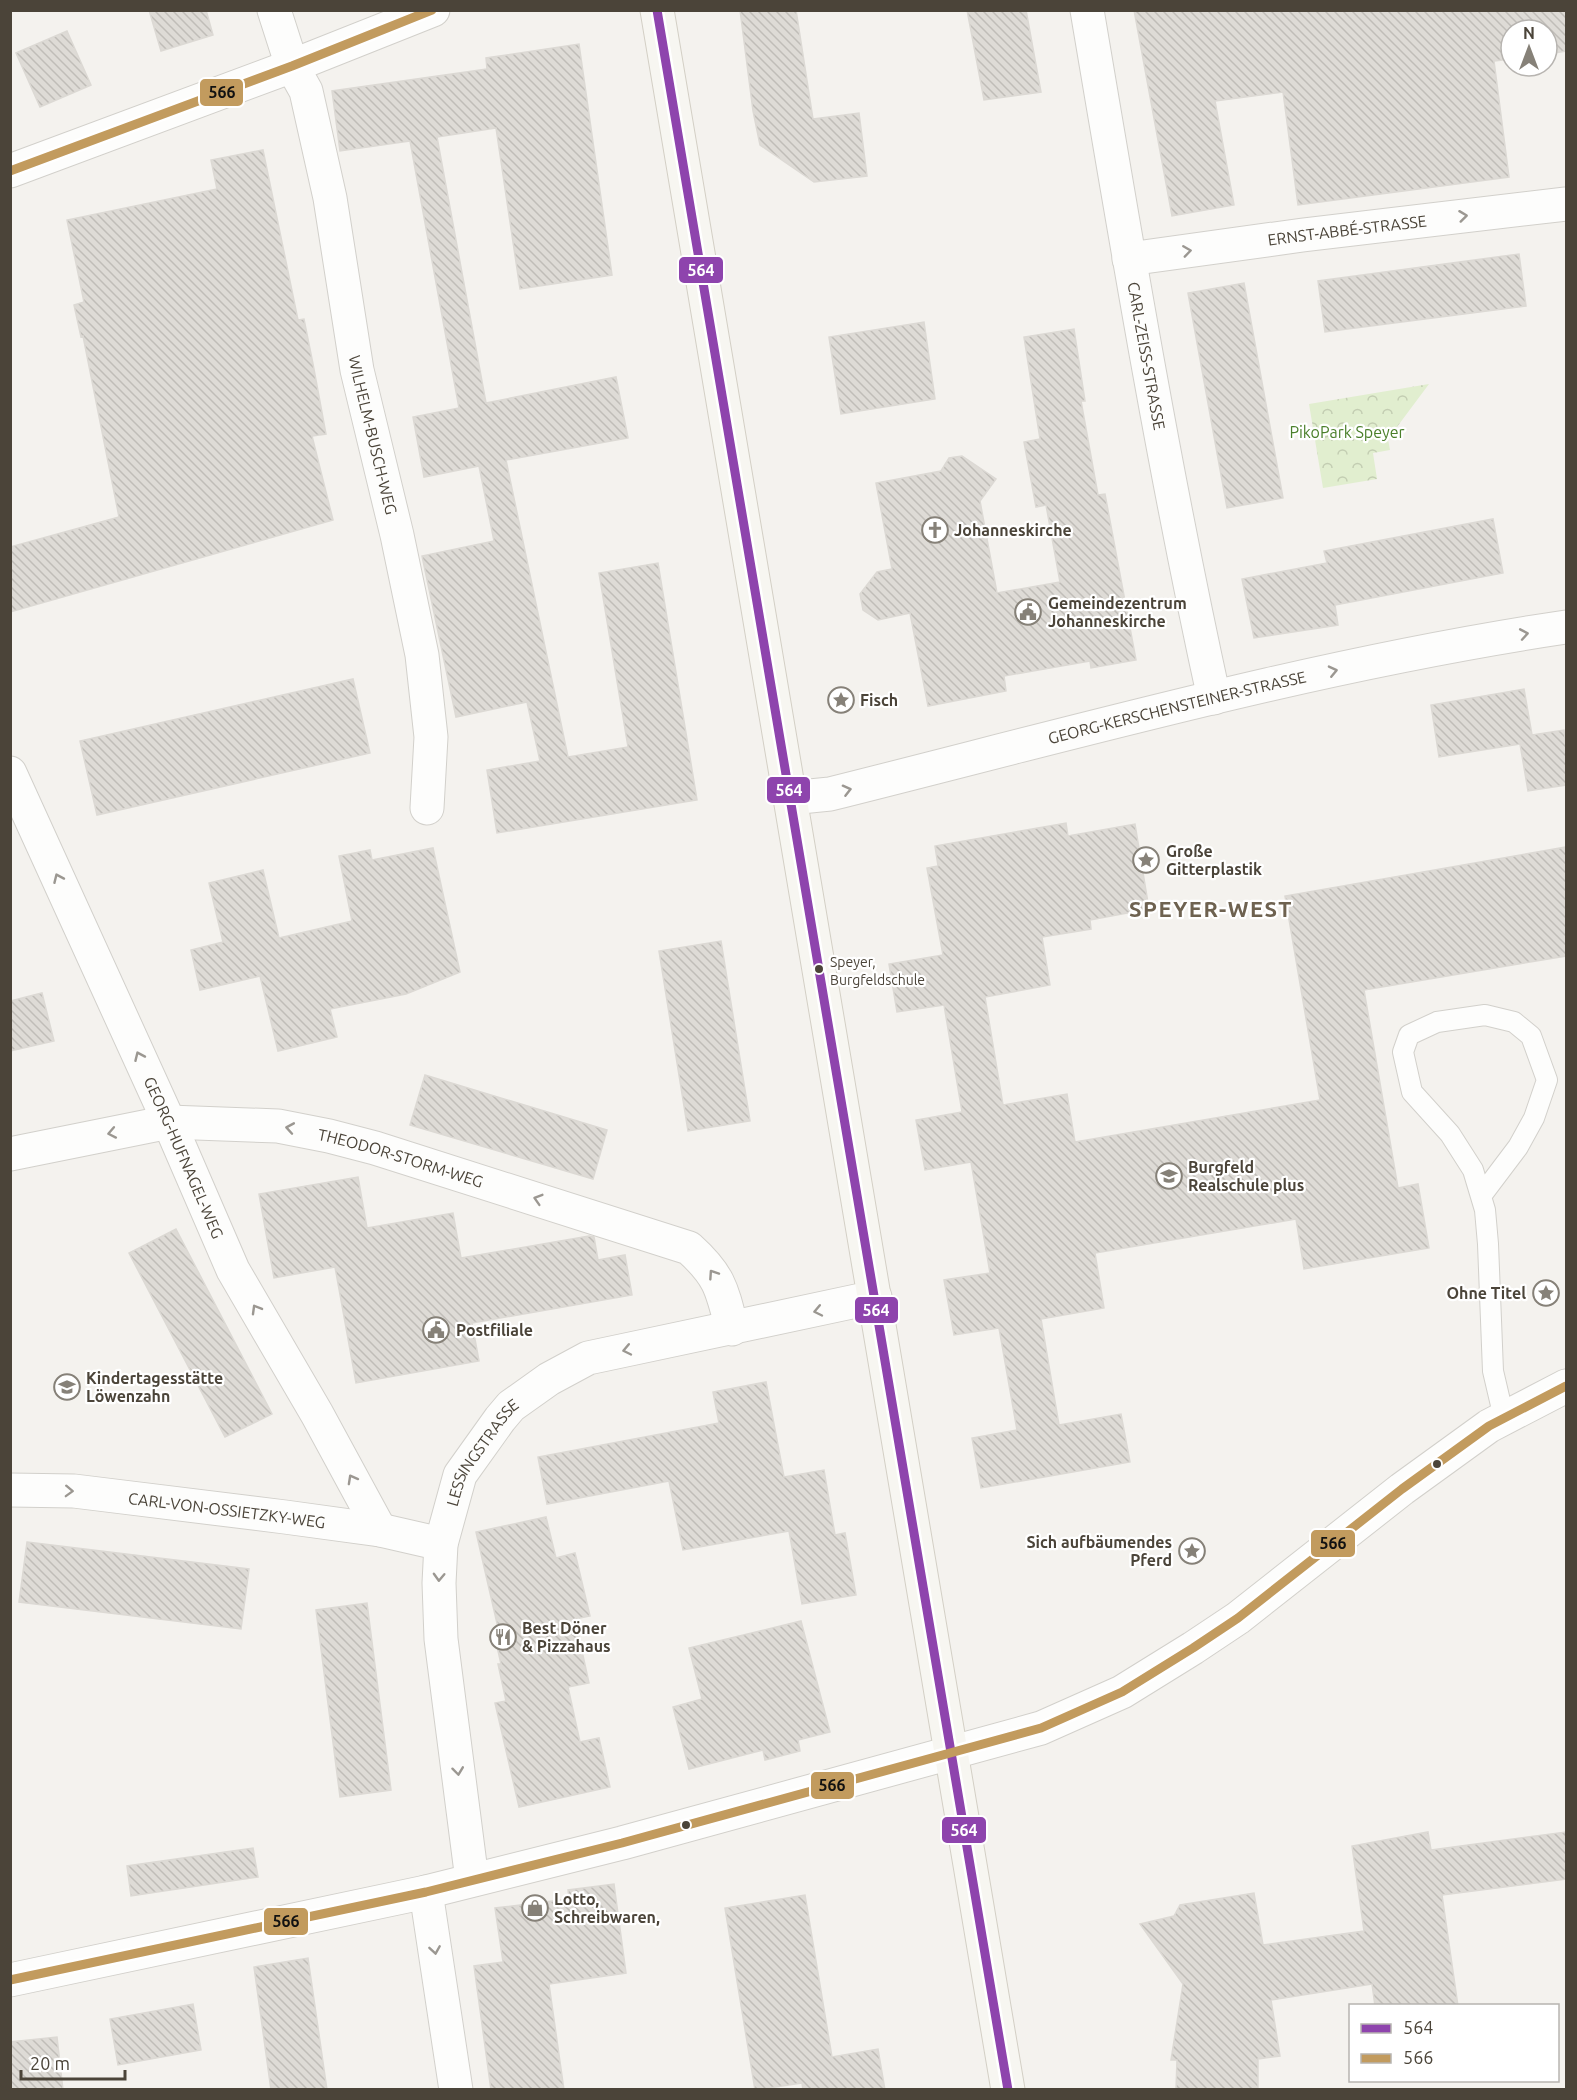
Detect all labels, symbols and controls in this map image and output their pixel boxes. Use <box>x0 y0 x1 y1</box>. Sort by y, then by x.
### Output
north arrow <box>1499 18 1559 78</box>
text: N <box>1523 24 1535 42</box>
line badge: 566 <box>199 78 244 107</box>
text: 566 <box>208 83 236 101</box>
one-way arrow <box>1459 210 1468 223</box>
street label: ERNST-ABBÉ-STRASSE <box>1266 211 1428 249</box>
one-way arrow <box>1182 245 1191 257</box>
line badge: 564 <box>678 256 724 284</box>
text: 564 <box>687 261 715 279</box>
street label: CARL-ZEISS-STRASSE <box>1125 280 1169 431</box>
street label: WILHELM-BUSCH-WEG <box>346 354 401 516</box>
park label: PikoPark Speyer <box>1289 423 1405 441</box>
church icon: Johanneskirche <box>920 515 950 545</box>
place label: Johanneskirche <box>954 521 1072 539</box>
place label: Gemeindezentrum Johanneskirche <box>1048 594 1187 630</box>
public building icon: Gemeindezentrum Johanneskirche <box>1013 597 1043 627</box>
one-way arrow <box>1519 628 1529 641</box>
one-way arrow <box>1328 666 1338 679</box>
street label: GEORG-KERSCHENSTEINER-STRASSE <box>1046 667 1308 747</box>
place icon: Fisch <box>826 685 856 715</box>
place label: Fisch <box>860 691 898 709</box>
line badge: 564 <box>766 776 811 804</box>
text: 564 <box>775 781 803 799</box>
one-way arrow <box>842 784 852 797</box>
place label: Große Gitterplastik <box>1166 842 1262 878</box>
place icon: Große Gitterplastik <box>1131 845 1161 875</box>
one-way arrow <box>54 874 66 885</box>
district label: SPEYER-WEST <box>1129 896 1293 921</box>
place label: Speyer, Burgfeldschule <box>830 954 925 988</box>
marker: Speyer, Burgfeldschule <box>813 963 825 975</box>
one-way arrow <box>134 1051 146 1062</box>
street label: GEORG-HUFNAGEL-WEG <box>141 1074 227 1241</box>
one-way arrow <box>285 1123 294 1135</box>
street label: THEODOR-STORM-WEG <box>316 1125 485 1191</box>
one-way arrow <box>107 1126 117 1139</box>
place label: Burgfeld Realschule plus <box>1188 1158 1304 1194</box>
school or university icon: Burgfeld Realschule plus <box>1154 1161 1184 1191</box>
one-way arrow <box>533 1194 544 1206</box>
one-way arrow <box>709 1270 720 1281</box>
place icon: Ohne Titel <box>1531 1278 1561 1308</box>
place label: Ohne Titel <box>1446 1284 1526 1302</box>
line badge: 564 <box>854 1296 899 1324</box>
text: 564 <box>862 1301 890 1319</box>
one-way arrow <box>813 1304 823 1317</box>
one-way arrow <box>252 1305 263 1315</box>
public building icon: Postfiliale <box>421 1315 451 1345</box>
place label: Postfiliale <box>456 1321 533 1339</box>
one-way arrow <box>622 1343 632 1356</box>
place label: Kindertagesstätte Löwenzahn <box>86 1369 223 1405</box>
school or university icon: Kindertagesstätte Löwenzahn <box>52 1372 82 1402</box>
street label: LESSINGSTRASSE <box>443 1395 522 1508</box>
unlabelled marker <box>1431 1458 1443 1470</box>
one-way arrow <box>348 1474 359 1485</box>
one-way arrow <box>64 1485 73 1497</box>
street label: CARL-VON-OSSIETZKY-WEG <box>127 1489 327 1531</box>
line badge: 566 <box>1310 1529 1356 1558</box>
place label: Sich aufbäumendes Pferd <box>1026 1533 1172 1569</box>
text: 566 <box>1319 1534 1347 1552</box>
place icon: Sich aufbäumendes Pferd <box>1177 1536 1207 1566</box>
one-way arrow <box>433 1573 446 1582</box>
place label: Best Döner & Pizzahaus <box>522 1619 611 1655</box>
restaurant icon: Best Döner & Pizzahaus <box>488 1622 518 1652</box>
one-way arrow <box>451 1766 464 1776</box>
line badge: 566 <box>810 1771 855 1800</box>
text: 566 <box>818 1776 846 1794</box>
line badge: 564 <box>941 1816 987 1844</box>
unlabelled marker <box>680 1819 692 1831</box>
text: 564 <box>950 1821 978 1839</box>
place label: Lotto, Schreibwaren, <box>554 1890 660 1926</box>
shop icon: Lotto, Schreibwaren, <box>520 1893 550 1923</box>
line badge: 566 <box>263 1907 309 1936</box>
text: 566 <box>272 1912 300 1930</box>
one-way arrow <box>428 1944 441 1954</box>
legend <box>1349 2004 1559 2082</box>
text: 564 <box>1403 2017 1433 2037</box>
scale bar <box>21 2043 124 2081</box>
text: 566 <box>1403 2047 1433 2067</box>
text: 20 m <box>30 2053 70 2073</box>

